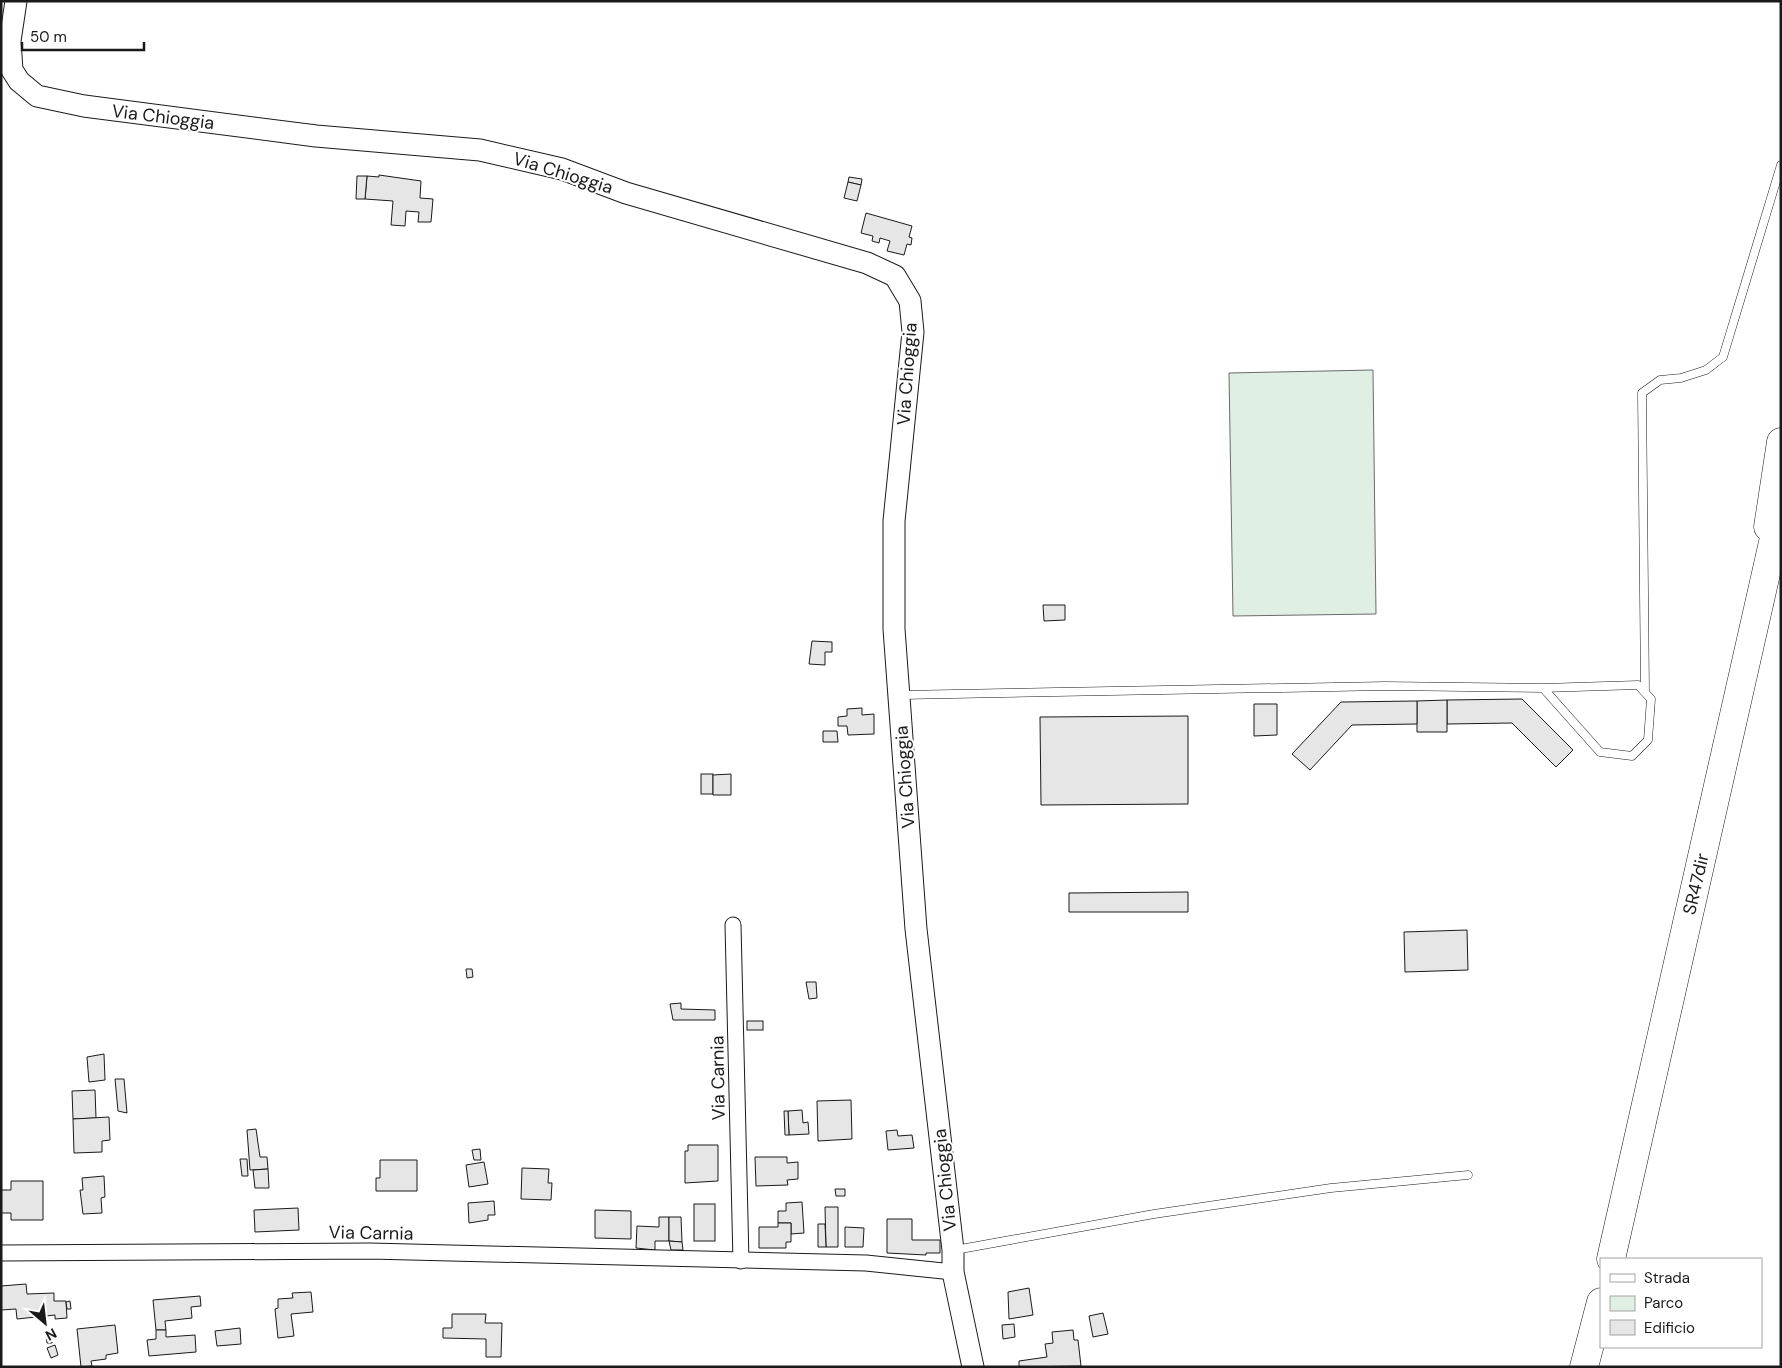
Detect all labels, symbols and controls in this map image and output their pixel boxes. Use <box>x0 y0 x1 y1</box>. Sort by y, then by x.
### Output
scale bar <box>22 20 145 52</box>
text: 50 m <box>30 27 67 47</box>
street label: Via Chioggia <box>110 99 216 135</box>
street label: Via Chioggia <box>510 146 616 200</box>
street label: Via Chioggia <box>891 322 923 426</box>
street label: Via Chioggia <box>889 725 921 829</box>
street label: SR47dir <box>1677 851 1715 917</box>
street label: Via Carnia <box>705 1035 731 1121</box>
street label: Via Chioggia <box>928 1128 962 1232</box>
street label: Via Carnia <box>328 1220 414 1246</box>
legend <box>1600 1258 1762 1348</box>
text: Strada <box>1644 1268 1690 1288</box>
text: Parco <box>1644 1293 1683 1313</box>
north arrow <box>20 1298 70 1348</box>
text: Edificio <box>1644 1318 1695 1338</box>
text: N <box>42 1324 60 1345</box>

